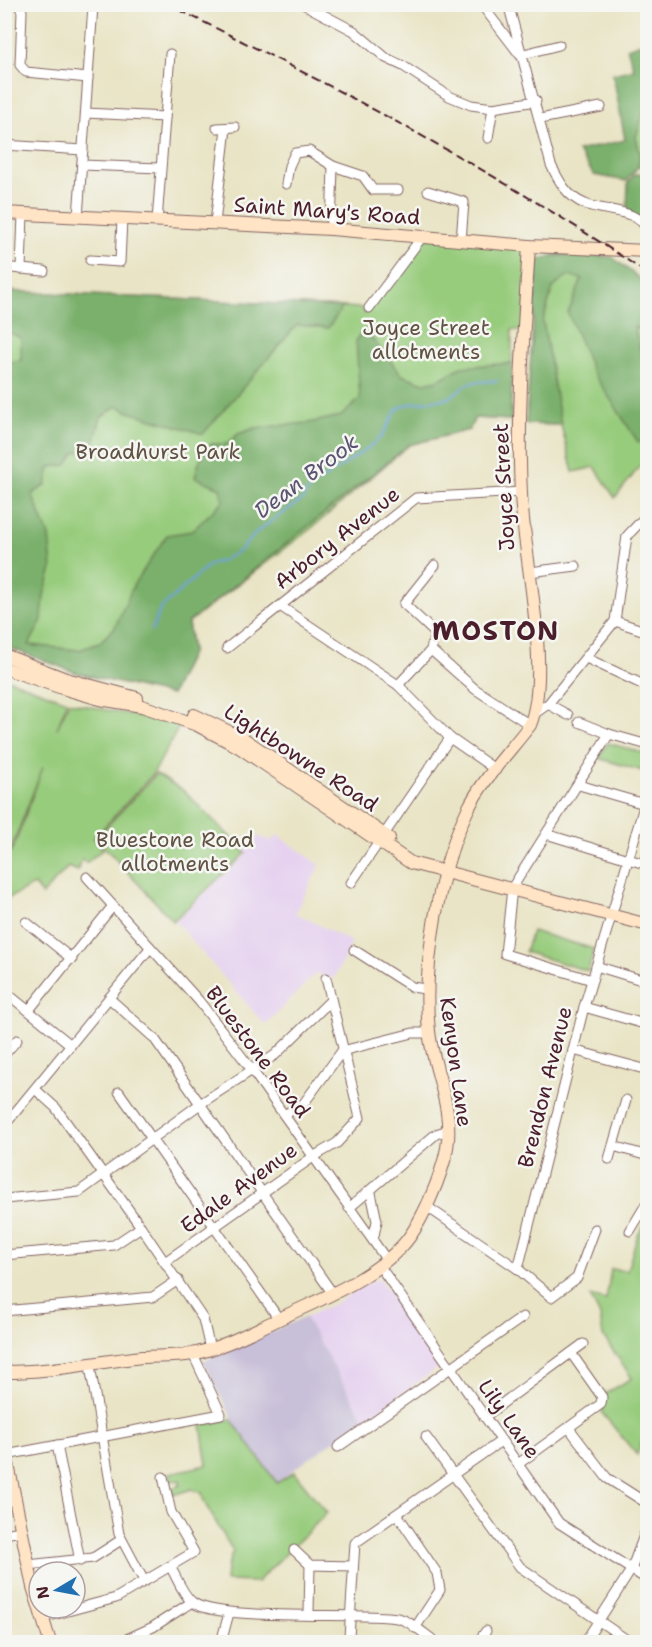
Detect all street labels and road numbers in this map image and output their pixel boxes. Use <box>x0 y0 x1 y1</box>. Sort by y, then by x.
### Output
street label: Saint Mary's Road <box>233 191 421 231</box>
street label: Joyce Street <box>487 422 521 552</box>
street label: Arbory Avenue <box>269 480 405 596</box>
street label: Lightbowne Road <box>218 698 384 818</box>
street label: Bluestone Road <box>199 980 317 1124</box>
street label: Kenyon Lane <box>433 995 479 1129</box>
street label: Brendon Avenue <box>511 1003 579 1171</box>
street label: Edale Avenue <box>175 1136 303 1240</box>
street label: Lily Lane <box>471 1374 547 1464</box>

